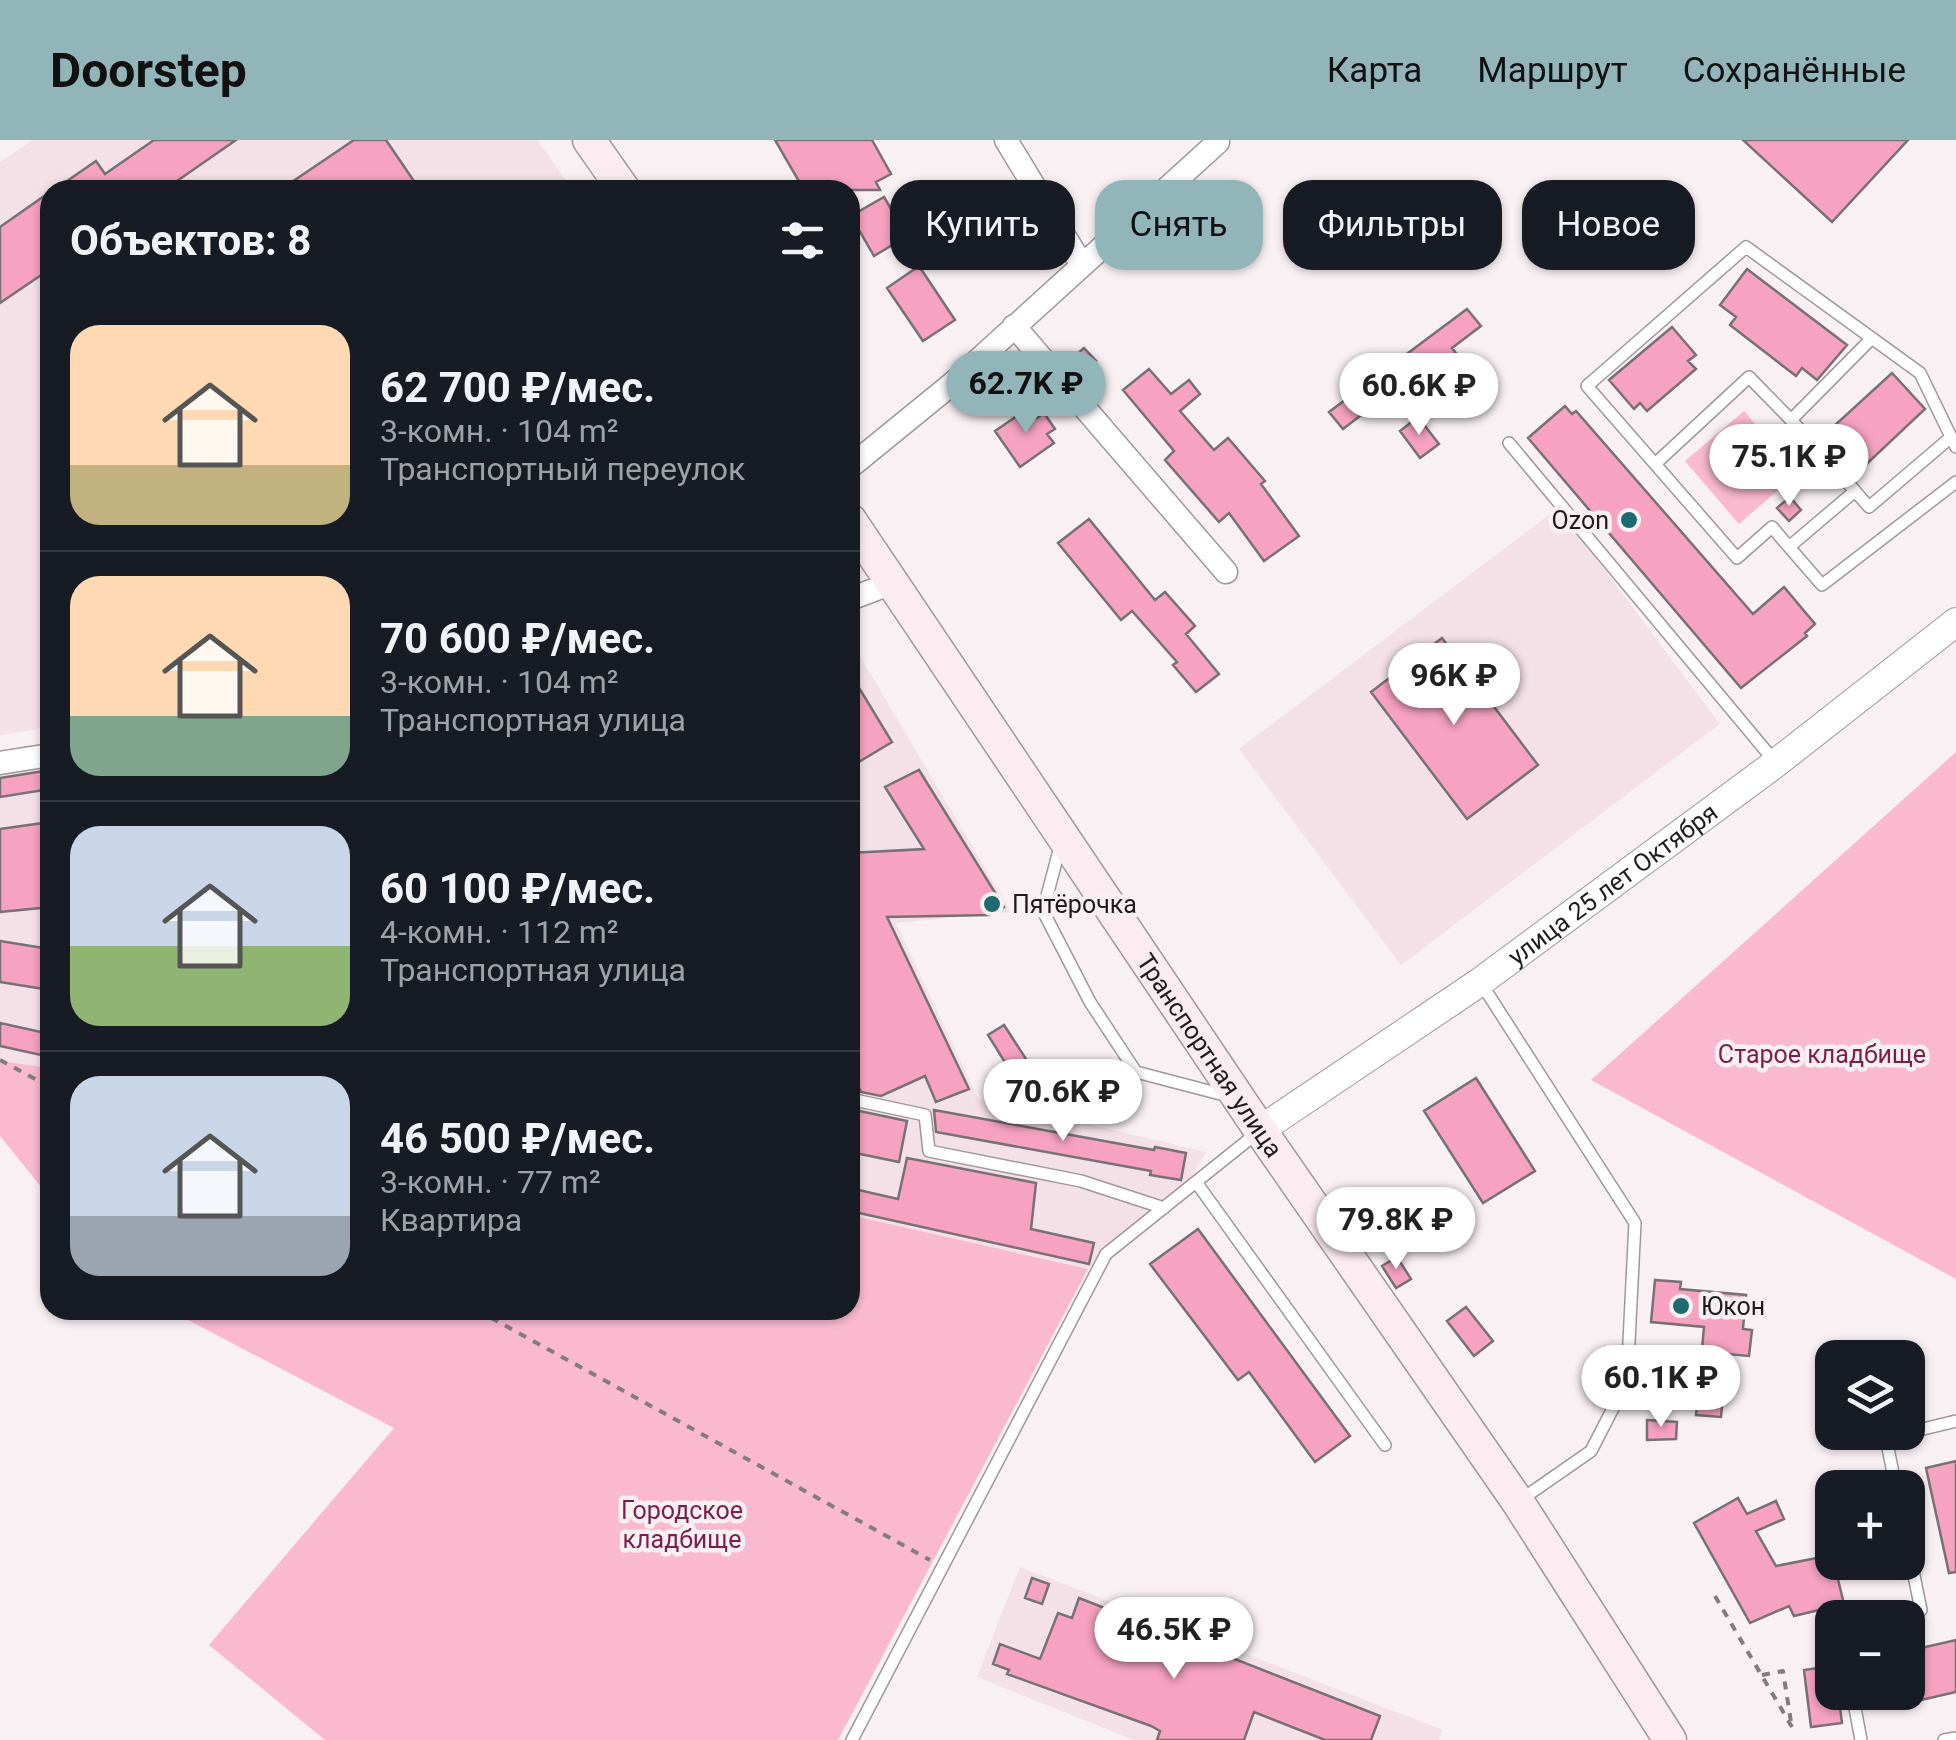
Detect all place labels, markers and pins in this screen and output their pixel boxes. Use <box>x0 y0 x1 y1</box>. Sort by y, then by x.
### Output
pin: 62.7K ₽ <box>934 351 1118 436</box>
pin: 60.6K ₽ <box>1327 353 1511 438</box>
pin: 75.1K ₽ <box>1697 424 1881 509</box>
place label: Ozon <box>1552 506 1609 535</box>
marker: Ozon <box>1618 509 1640 531</box>
pin: 96K ₽ <box>1384 643 1524 728</box>
place label: Пятёрочка <box>1012 890 1137 919</box>
marker: Пятёрочка <box>981 893 1003 915</box>
pin: 70.6K ₽ <box>971 1059 1155 1144</box>
pin: 79.8K ₽ <box>1304 1187 1488 1272</box>
place label: Юкон <box>1701 1292 1765 1321</box>
marker: Юкон <box>1670 1295 1692 1317</box>
pin: 60.1K ₽ <box>1569 1345 1753 1430</box>
pin: 46.5K ₽ <box>1082 1597 1266 1682</box>

